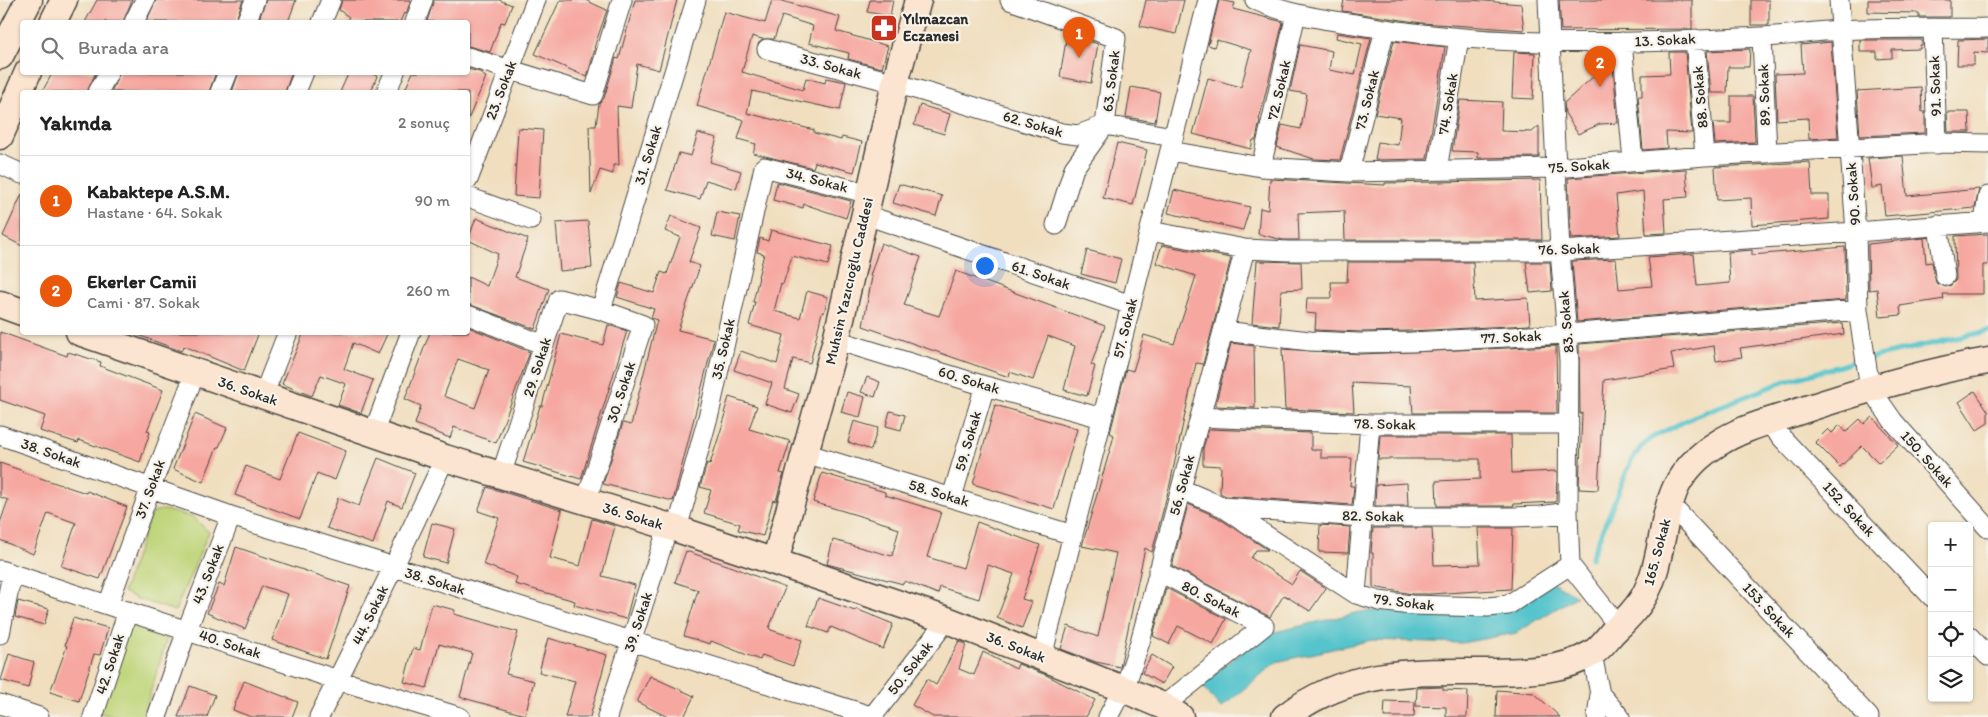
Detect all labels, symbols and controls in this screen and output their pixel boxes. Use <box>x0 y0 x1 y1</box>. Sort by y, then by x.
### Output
place label: Yılmazcan Eczanesi <box>902 10 969 45</box>
pharmacy icon: Yılmazcan Eczanesi <box>869 13 899 43</box>
pin: 1 <box>1063 17 1095 58</box>
search box <box>20 20 470 75</box>
street label: 13. Sokak <box>1634 29 1696 51</box>
icon: search <box>38 34 66 62</box>
text: Burada ara <box>78 36 169 59</box>
pin: 2 <box>1584 46 1616 87</box>
street label: 33. Sokak <box>799 49 864 83</box>
street label: 63. Sokak <box>1098 49 1124 113</box>
street label: 91. Sokak <box>1925 55 1945 117</box>
street label: 23. Sokak <box>481 57 521 122</box>
street label: 72. Sokak <box>1263 58 1295 122</box>
street label: 89. Sokak <box>1754 63 1774 126</box>
street label: 88. Sokak <box>1688 65 1712 129</box>
street label: 73. Sokak <box>1351 68 1383 132</box>
street label: 74. Sokak <box>1434 71 1462 136</box>
street label: 62. Sokak <box>1001 107 1066 141</box>
text: Yakında <box>40 110 112 135</box>
text: 2 sonuç <box>398 113 450 132</box>
street label: 31. Sokak <box>630 123 666 187</box>
street label: 75. Sokak <box>1548 155 1611 177</box>
street label: 90. Sokak <box>1842 162 1864 226</box>
street label: 34. Sokak <box>784 164 850 196</box>
text: Kabaktepe A.S.M. <box>87 180 230 203</box>
text: 1 <box>52 191 60 210</box>
text: 90 m <box>415 191 450 210</box>
street label: Muhsin Yazıcıoğlu Caddesi <box>821 196 877 366</box>
text: Hastane · 64. Sokak <box>87 203 222 222</box>
street label: 76. Sokak <box>1538 239 1600 259</box>
your location <box>972 253 998 279</box>
street label: 61. Sokak <box>1009 257 1073 294</box>
text: Ekerler Camii <box>87 270 197 293</box>
text: 2 <box>52 281 60 300</box>
text: 260 m <box>406 281 450 300</box>
street label: 83. Sokak <box>1554 290 1578 354</box>
text: Cami · 87. Sokak <box>87 293 200 312</box>
street label: 57. Sokak <box>1109 296 1141 360</box>
street label: 35. Sokak <box>707 316 739 381</box>
street label: 77. Sokak <box>1480 326 1542 348</box>
street label: 29. Sokak <box>519 335 555 399</box>
street label: 30. Sokak <box>603 359 639 425</box>
street label: 60. Sokak <box>936 362 1002 398</box>
street label: 36. Sokak <box>216 372 281 410</box>
street label: 59. Sokak <box>951 409 985 473</box>
street label: 78. Sokak <box>1354 414 1416 434</box>
street label: 150. Sokak <box>1897 427 1957 491</box>
street label: 38. Sokak <box>19 434 84 472</box>
street label: 56. Sokak <box>1165 453 1199 517</box>
street label: 37. Sokak <box>131 457 169 521</box>
street label: 58. Sokak <box>907 475 972 511</box>
street label: 152. Sokak <box>1819 478 1879 541</box>
street label: 36. Sokak <box>601 498 666 534</box>
street label: 82. Sokak <box>1342 506 1405 526</box>
street label: 165. Sokak <box>1639 516 1675 588</box>
map controls <box>1928 522 1973 702</box>
button: + <box>1928 522 1973 567</box>
street label: 43. Sokak <box>188 541 228 607</box>
street label: 38. Sokak <box>403 563 468 599</box>
button: − <box>1928 567 1973 612</box>
street label: 80. Sokak <box>1179 577 1244 622</box>
street label: 153. Sokak <box>1739 579 1799 642</box>
street label: 44. Sokak <box>348 582 392 648</box>
street label: 39. Sokak <box>620 589 656 654</box>
street label: 79. Sokak <box>1373 589 1436 615</box>
button: locate <box>1928 612 1973 657</box>
street label: 40. Sokak <box>197 626 264 663</box>
street label: 36. Sokak <box>984 627 1049 667</box>
street label: 42. Sokak <box>92 631 128 697</box>
street label: 50. Sokak <box>883 637 937 698</box>
button: layers <box>1928 657 1973 702</box>

